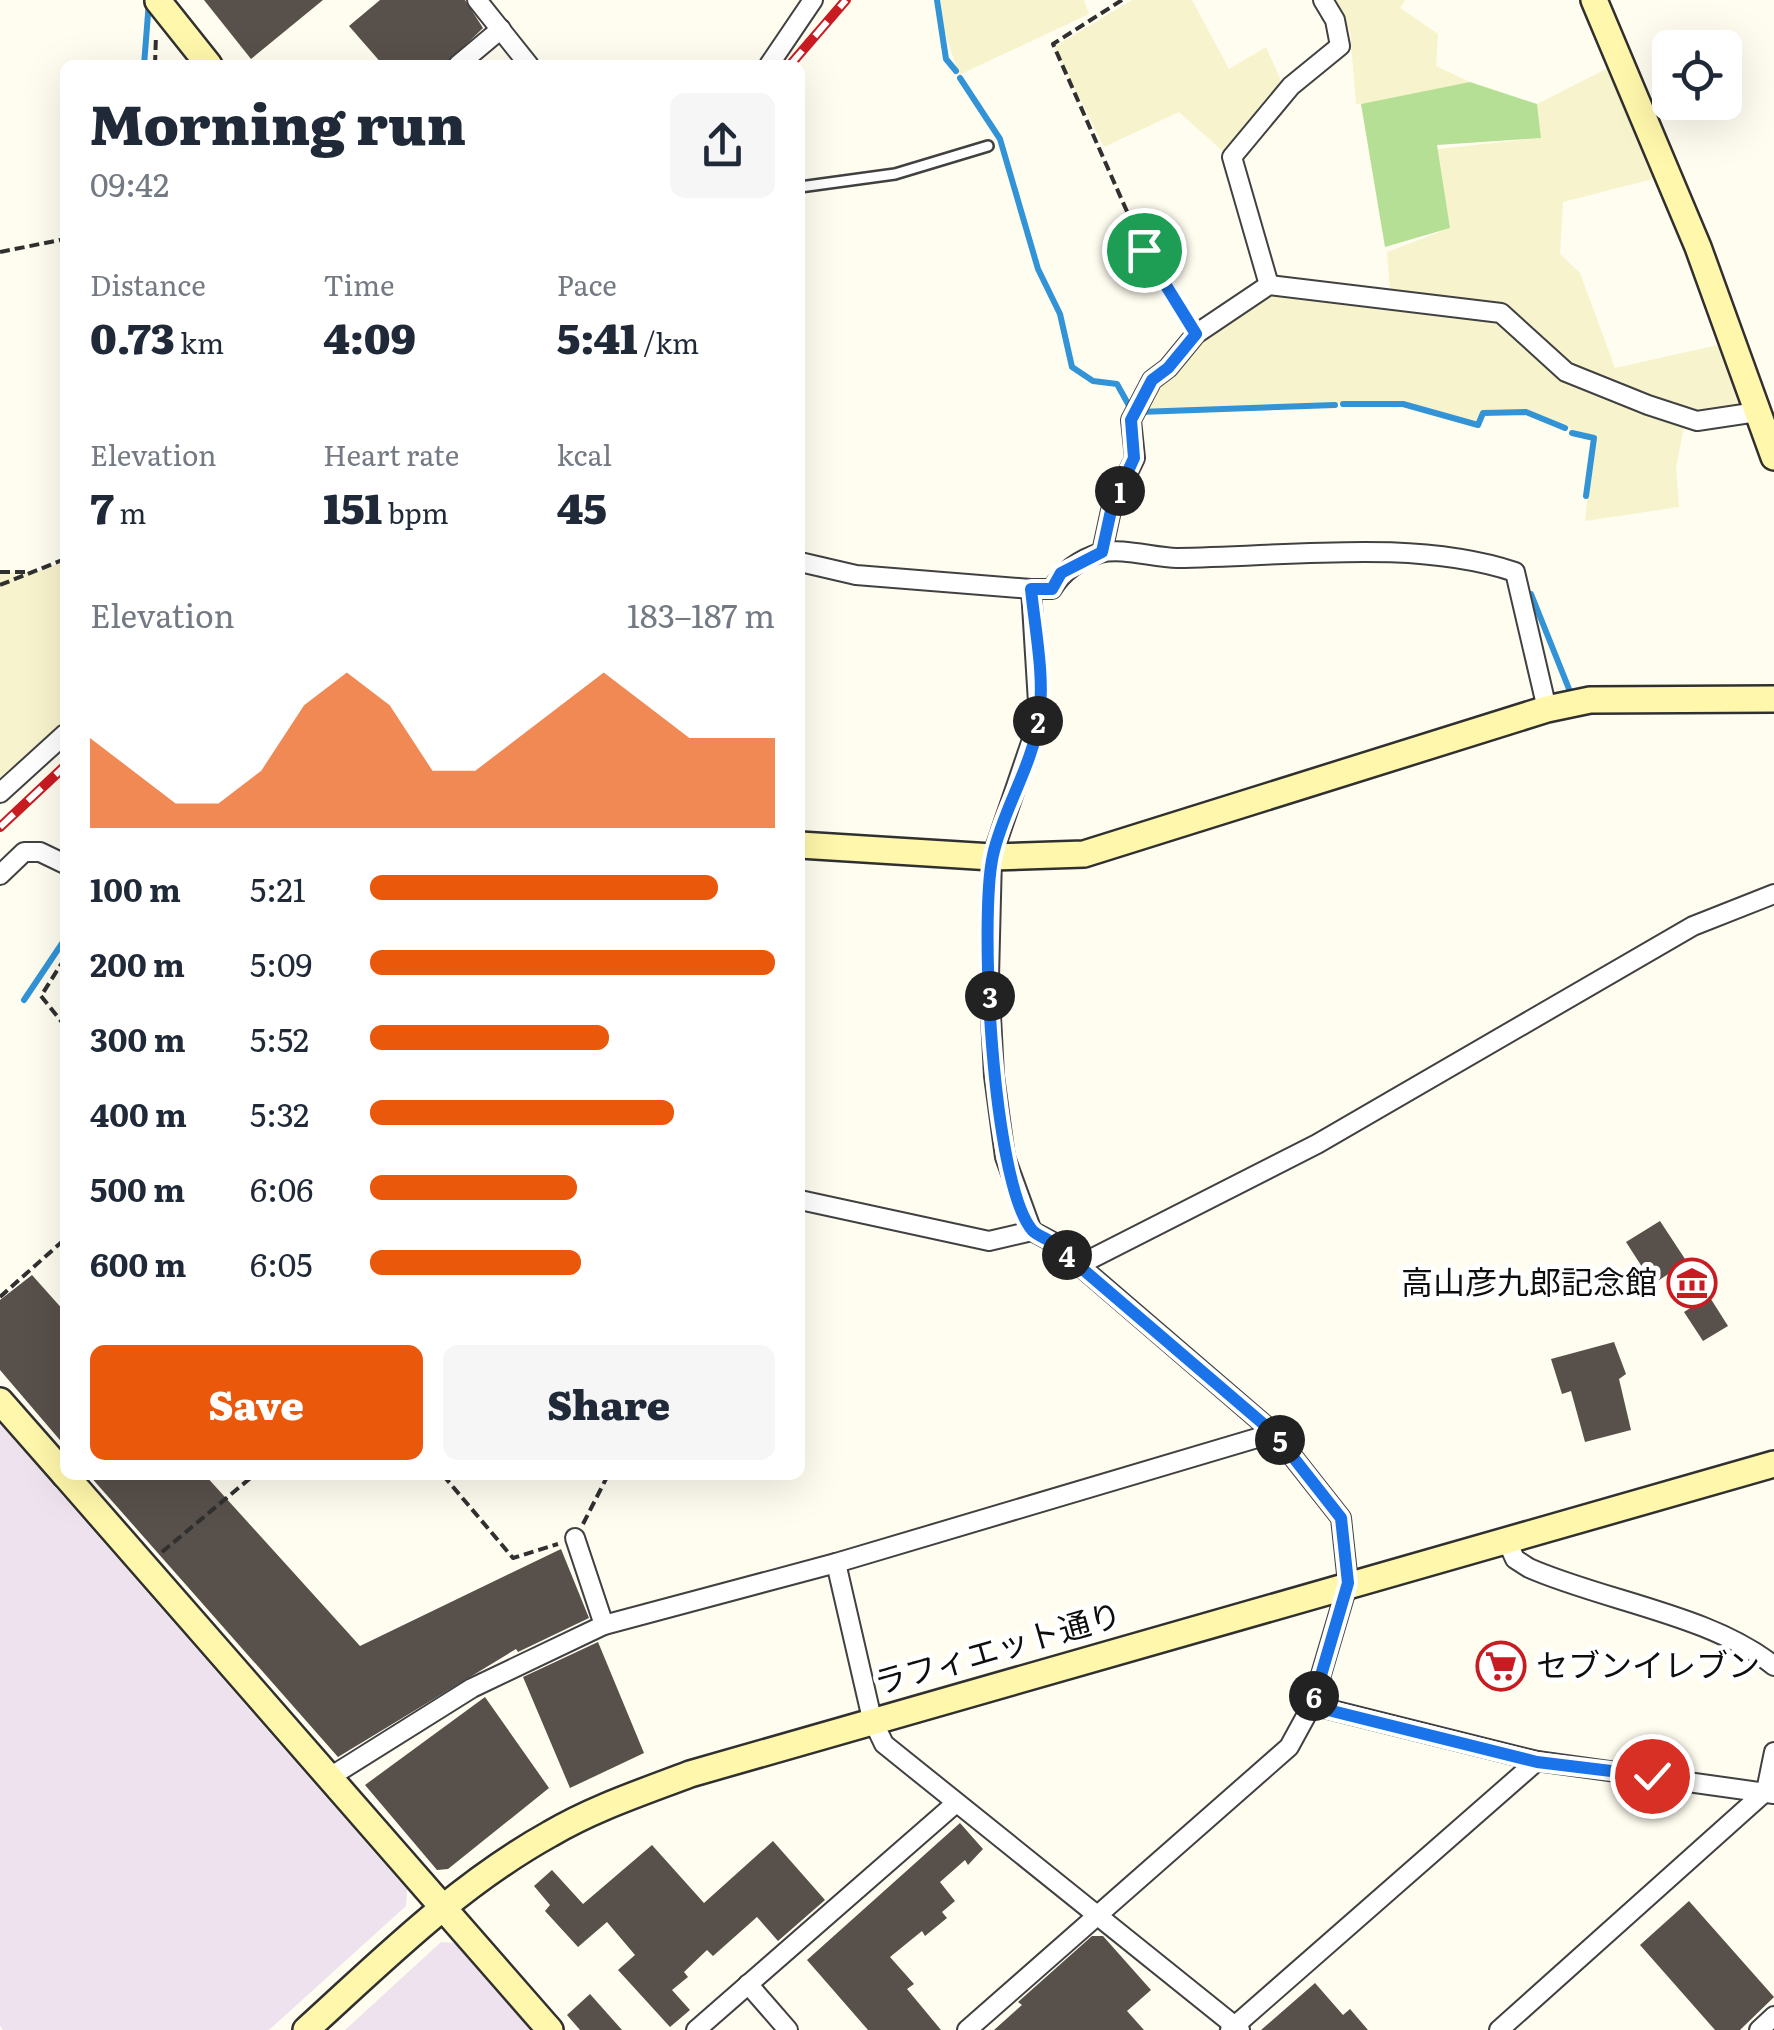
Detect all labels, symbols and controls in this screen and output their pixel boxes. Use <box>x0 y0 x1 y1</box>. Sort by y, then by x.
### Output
map controls <box>1652 30 1742 120</box>
button: locate <box>1652 30 1742 120</box>
text: Morning run <box>90 80 466 162</box>
button: share <box>670 93 775 198</box>
text: 09:42 <box>90 159 169 207</box>
pin <box>1102 208 1187 293</box>
icon: arrive <box>1117 223 1172 278</box>
text: Distance <box>90 263 206 305</box>
text: Time <box>323 263 395 305</box>
text: Pace <box>557 263 617 305</box>
text: 0.73 <box>90 305 174 367</box>
text: 4:09 <box>323 305 416 367</box>
text: 5:41 <box>557 305 638 367</box>
text: km <box>174 321 224 363</box>
text: /km <box>638 321 699 363</box>
text: Elevation <box>90 433 217 475</box>
text: Heart rate <box>323 433 459 475</box>
text: kcal <box>557 433 612 475</box>
pin: 1 <box>1095 466 1145 516</box>
text: 1 <box>1114 470 1126 512</box>
text: 7 <box>90 475 114 537</box>
text: 151 <box>323 475 382 537</box>
text: 45 <box>557 475 607 537</box>
text: m <box>114 491 147 533</box>
text: bpm <box>382 491 449 533</box>
text: Elevation <box>90 590 235 638</box>
text: 183–187 m <box>627 590 775 638</box>
pin: 2 <box>1013 696 1063 746</box>
text: 2 <box>1030 700 1046 742</box>
text: 100 m <box>90 864 181 912</box>
text: 5:21 <box>250 864 306 912</box>
text: 200 m <box>90 939 185 987</box>
text: 5:09 <box>250 939 312 987</box>
pin: 3 <box>965 971 1015 1021</box>
text: 3 <box>982 975 998 1017</box>
text: 300 m <box>90 1014 186 1062</box>
text: 5:52 <box>250 1014 309 1062</box>
text: 400 m <box>90 1089 187 1137</box>
text: 5:32 <box>250 1089 309 1137</box>
text: 500 m <box>90 1164 185 1212</box>
text: 6:06 <box>250 1164 314 1212</box>
pin: 4 <box>1042 1230 1092 1280</box>
text: 4 <box>1059 1234 1075 1276</box>
text: 600 m <box>90 1239 186 1287</box>
text: 6:05 <box>250 1239 313 1287</box>
place label: 高山彦九郎記念館 <box>1401 1256 1657 1304</box>
museum icon: 高山彦九郎記念館 <box>1666 1257 1718 1309</box>
button: Save <box>90 1345 423 1460</box>
button: Share <box>443 1345 775 1460</box>
pin: 5 <box>1255 1415 1305 1465</box>
text: 5 <box>1272 1419 1288 1461</box>
street label: ラフィエット通り <box>868 1588 1127 1704</box>
place label: セブンイレブン <box>1536 1639 1760 1687</box>
supermarket icon: セブンイレブン <box>1475 1640 1527 1692</box>
pin: 6 <box>1289 1671 1339 1721</box>
text: 6 <box>1306 1675 1322 1717</box>
pin <box>1610 1734 1695 1819</box>
icon: check <box>1625 1749 1680 1804</box>

